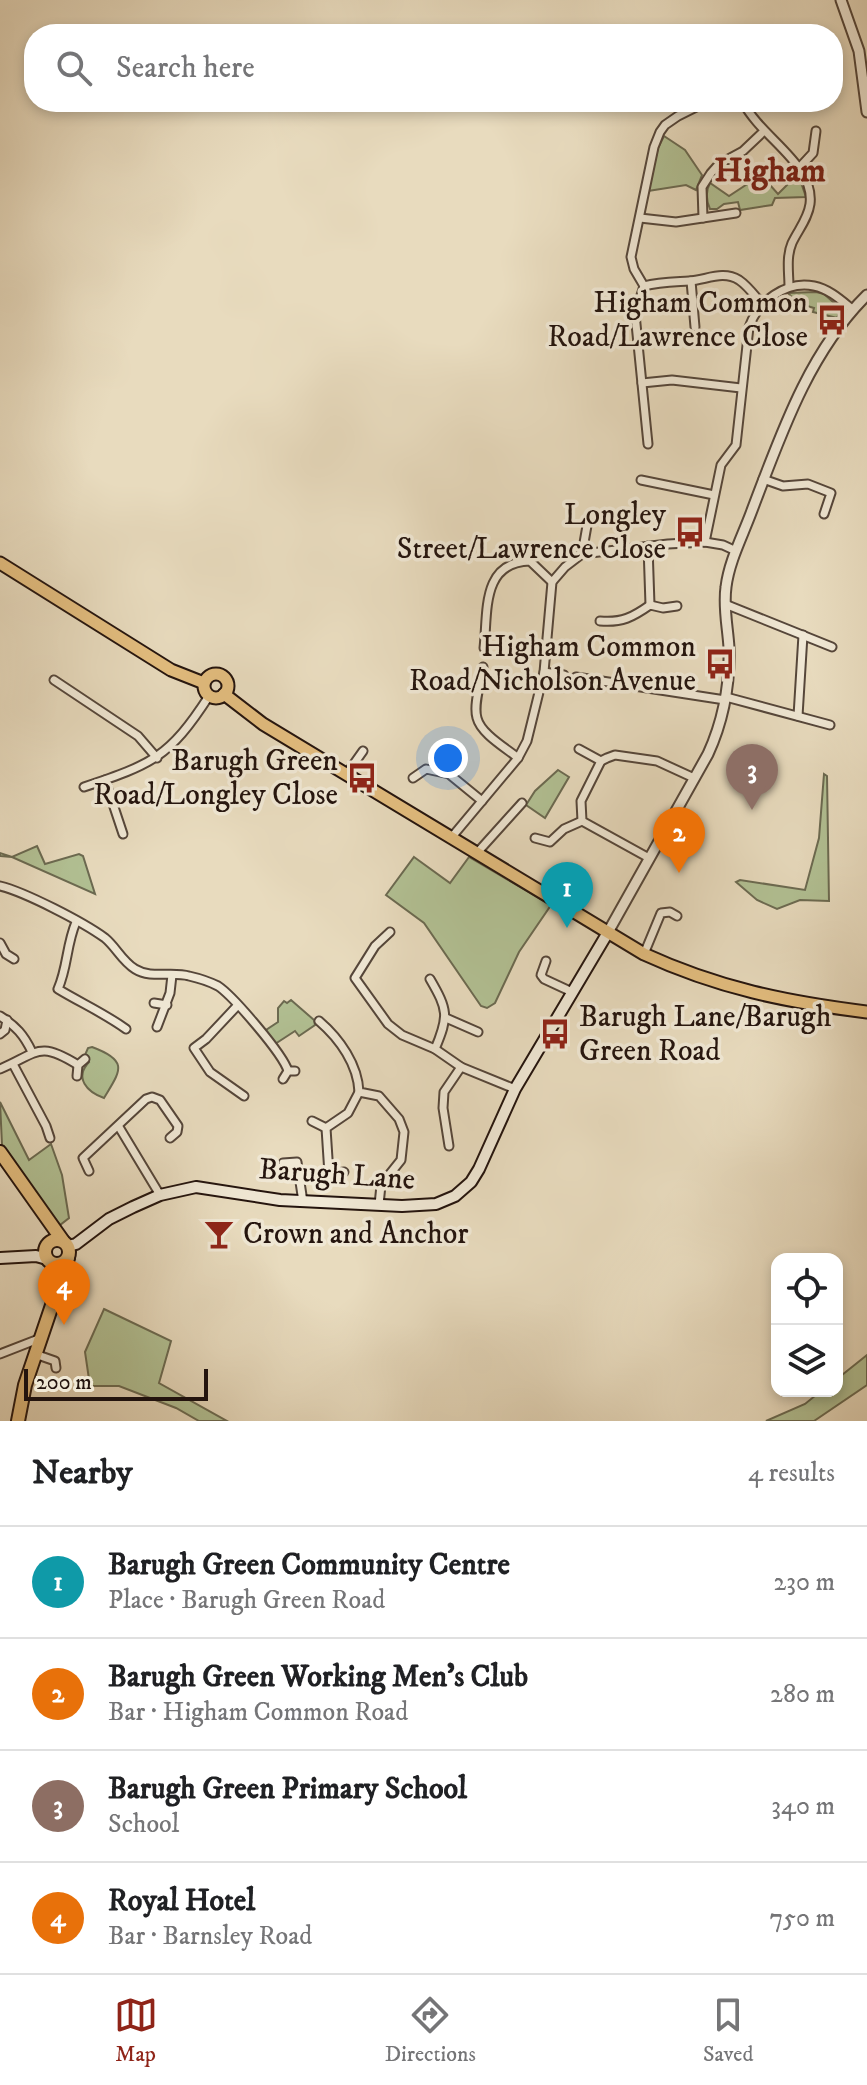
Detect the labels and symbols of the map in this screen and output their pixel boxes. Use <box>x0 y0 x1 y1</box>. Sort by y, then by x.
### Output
district label: Higham <box>714 150 826 192</box>
place label: Higham Common Road/Lawrence Close <box>547 285 808 356</box>
bus stop icon: Higham Common Road/Lawrence Close <box>815 303 849 337</box>
place label: Longley Street/Lawrence Close <box>397 497 667 568</box>
bus stop icon: Longley Street/Lawrence Close <box>673 515 707 549</box>
place label: Higham Common Road/Nicholson Avenue <box>409 629 696 700</box>
bus stop icon: Higham Common Road/Nicholson Avenue <box>703 647 737 681</box>
your location <box>428 738 468 778</box>
place label: Barugh Green Road/Longley Close <box>93 743 338 814</box>
pin: 3 <box>726 744 778 810</box>
bus stop icon: Barugh Green Road/Longley Close <box>345 761 379 795</box>
pin: 2 <box>653 807 705 873</box>
pin: 1 <box>541 862 593 928</box>
place label: Barugh Lane/Barugh Green Road <box>579 999 832 1070</box>
bus stop icon: Barugh Lane/Barugh Green Road <box>538 1017 572 1051</box>
street label: Barugh Lane <box>258 1151 416 1199</box>
place label: Crown and Anchor <box>243 1216 468 1253</box>
bar icon: Crown and Anchor <box>202 1217 236 1251</box>
pin: 4 <box>38 1259 90 1325</box>
scale bar <box>24 1365 208 1401</box>

